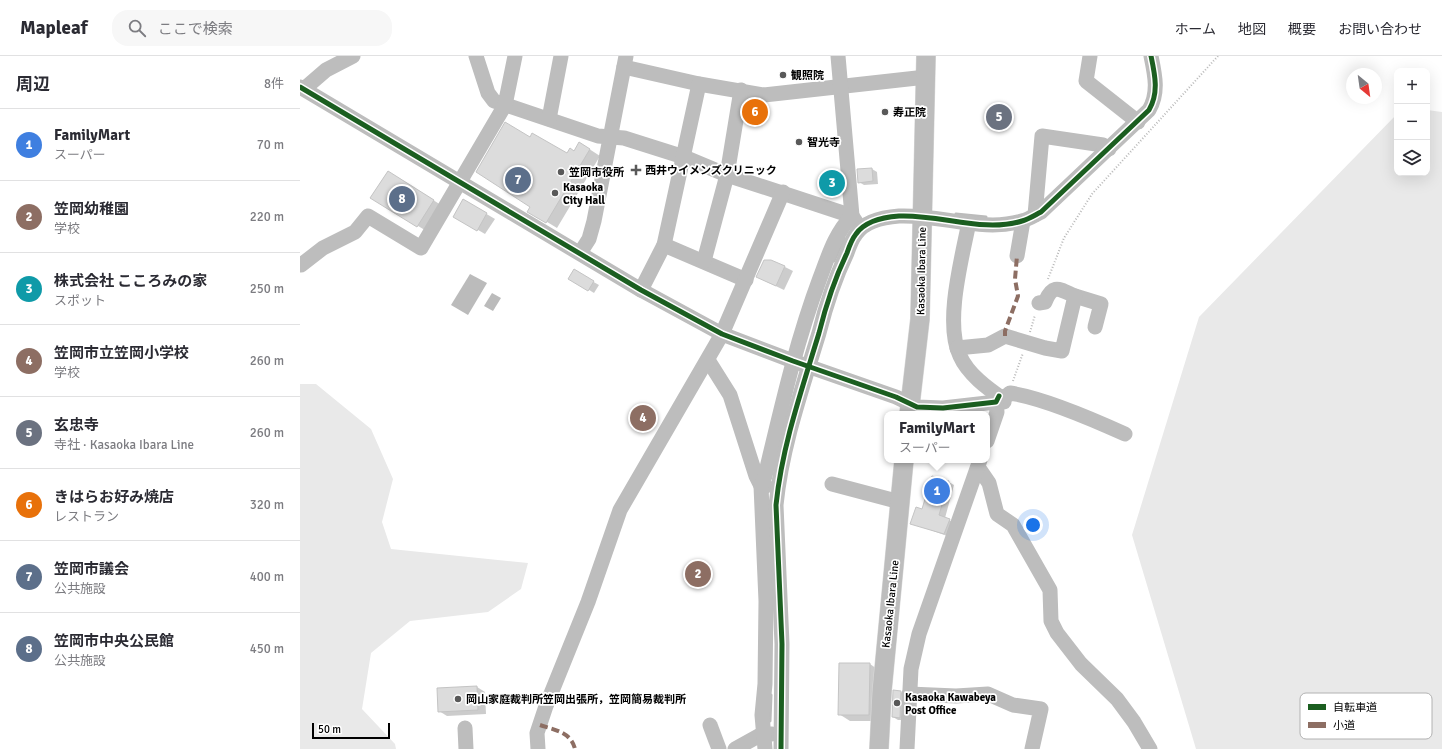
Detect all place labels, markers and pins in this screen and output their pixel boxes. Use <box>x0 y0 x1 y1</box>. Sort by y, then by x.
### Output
place label: 観照院 <box>791 69 824 82</box>
marker: 観照院 <box>778 70 788 80</box>
pin: 6 <box>742 97 768 127</box>
pin: 5 <box>986 102 1012 132</box>
place label: 寿正院 <box>893 106 926 119</box>
marker: 寿正院 <box>880 107 890 117</box>
place label: 智光寺 <box>807 136 840 149</box>
marker: 智光寺 <box>794 137 804 147</box>
marker: 西井ウイメンズクリニック <box>630 164 642 176</box>
place label: 西井ウイメンズクリニック <box>645 164 777 177</box>
pin: 7 <box>505 165 531 195</box>
place label: 笠岡市役所 <box>568 166 624 179</box>
marker: 笠岡市役所 <box>556 167 566 177</box>
pin: 3 <box>819 168 845 198</box>
place label: Kasaoka City Hall <box>563 181 606 207</box>
pin: 8 <box>389 184 415 214</box>
marker: Kasaoka City Hall <box>550 188 560 198</box>
pin: 4 <box>630 403 656 433</box>
pin: 1 <box>924 476 950 506</box>
pin: 2 <box>685 559 711 589</box>
place label: Kasaoka Kawabeya Post Office <box>905 691 996 717</box>
place label: 岡山家庭裁判所笠岡出張所，笠岡簡易裁判所 <box>466 693 686 706</box>
marker: 岡山家庭裁判所笠岡出張所，笠岡簡易裁判所 <box>453 694 463 704</box>
marker: Kasaoka Kawabeya Post Office <box>892 698 902 708</box>

